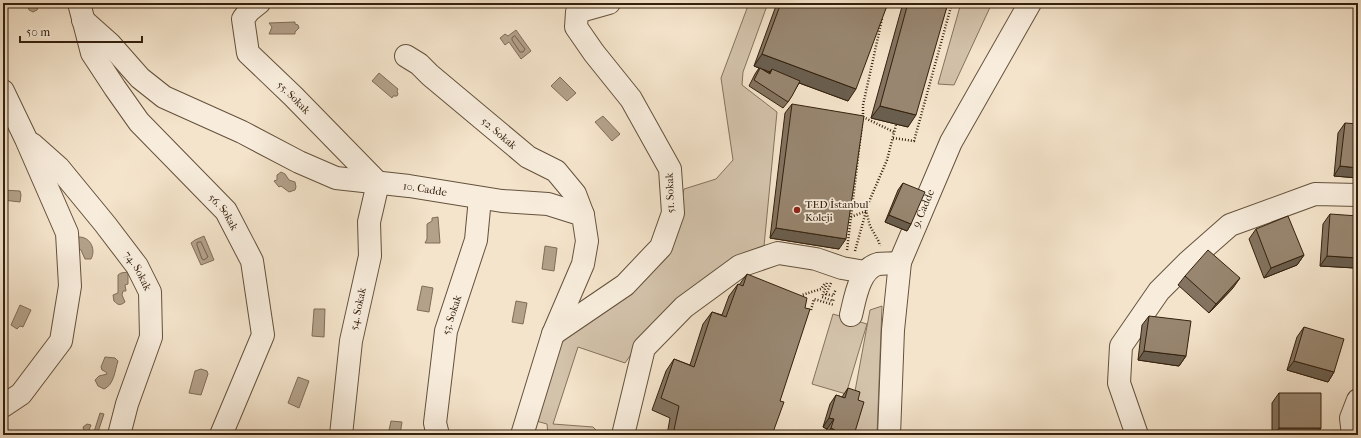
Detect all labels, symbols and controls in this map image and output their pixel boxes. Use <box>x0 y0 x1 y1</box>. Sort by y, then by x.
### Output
scale bar <box>20 18 142 44</box>
text: 50 m <box>26 25 50 39</box>
street label: 55. Sokak <box>275 78 314 117</box>
street label: 52. Sokak <box>479 114 520 152</box>
street label: 51. Sokak <box>663 172 677 214</box>
street label: 10. Cadde <box>402 179 449 199</box>
street label: 9. Cadde <box>909 187 937 229</box>
street label: 56. Sokak <box>206 191 242 233</box>
place label: TED İstanbul Koleji <box>805 198 869 224</box>
marker: TED İstanbul Koleji <box>792 205 802 215</box>
street label: 74. Sokak <box>121 248 155 293</box>
street label: 54. Sokak <box>347 286 369 332</box>
street label: 53. Sokak <box>439 293 464 335</box>

